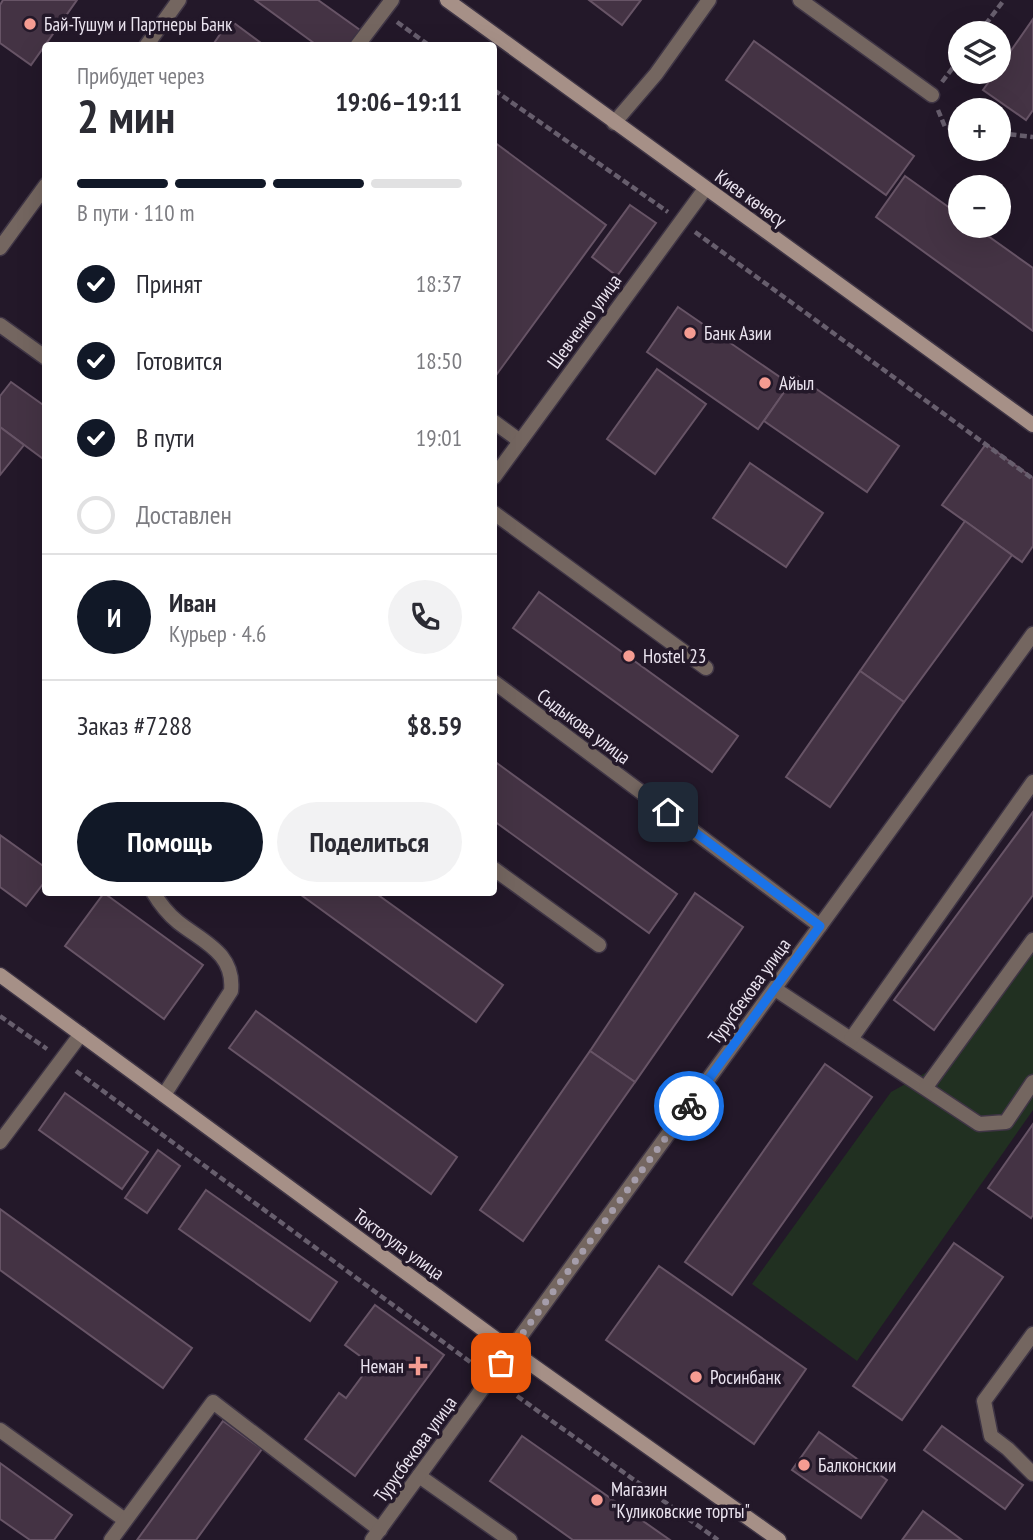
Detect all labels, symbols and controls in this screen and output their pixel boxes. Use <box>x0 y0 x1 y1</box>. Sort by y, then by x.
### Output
place label: Бай-Тушум и Партнеры Банк <box>44 12 233 36</box>
marker: Бай-Тушум и Партнеры Банк <box>22 16 38 32</box>
map controls <box>948 21 1011 238</box>
button: layers <box>948 21 1011 84</box>
text: Прибудет через <box>77 61 205 90</box>
text: 19:06–19:11 <box>335 85 462 118</box>
text: 2 мин <box>77 86 175 146</box>
button: + <box>948 98 1011 161</box>
street label: Киев көчөсү <box>711 164 792 232</box>
button: − <box>948 175 1011 238</box>
text: В пути · 110 m <box>77 198 194 227</box>
icon: check <box>77 265 115 303</box>
text: Принят <box>136 267 202 300</box>
text: 18:37 <box>416 269 462 298</box>
street label: Шевченко улица <box>542 269 626 373</box>
place label: Банк Азии <box>704 321 772 345</box>
marker: Банк Азии <box>682 325 698 341</box>
icon: check <box>77 342 115 380</box>
text: Готовится <box>136 344 222 377</box>
text: 18:50 <box>416 346 462 375</box>
place label: Айыл <box>779 371 814 395</box>
marker: Айыл <box>757 375 773 391</box>
icon: check <box>77 419 115 457</box>
text: В пути <box>136 421 195 454</box>
text: 19:01 <box>416 423 462 452</box>
text: Доставлен <box>136 498 232 531</box>
button: phone <box>388 580 462 654</box>
text: Иван <box>169 586 216 619</box>
text: И <box>107 601 121 634</box>
text: Курьер · 4.6 <box>169 619 266 648</box>
place label: Hostel 23 <box>643 644 706 668</box>
marker: Hostel 23 <box>621 648 637 664</box>
street label: Сыдыкова улица <box>532 683 636 769</box>
text: Заказ #7288 <box>77 709 192 742</box>
text: $8.59 <box>407 709 462 742</box>
pin <box>638 782 698 842</box>
icon: home <box>649 793 687 831</box>
button: Помощь <box>77 802 263 882</box>
button: Поделиться <box>277 802 462 882</box>
street label: Турусбекова улица <box>702 933 796 1049</box>
courier <box>654 1071 724 1141</box>
icon: bike <box>670 1087 708 1125</box>
street label: Токтогула улица <box>349 1203 449 1285</box>
pin <box>471 1333 531 1393</box>
icon: bag <box>482 1344 520 1382</box>
place label: Неман <box>360 1354 404 1378</box>
marker: Неман <box>410 1358 426 1374</box>
place label: Росинбанк <box>710 1365 782 1389</box>
marker: Росинбанк <box>688 1369 704 1385</box>
street label: Турусбекова улица <box>368 1391 462 1507</box>
place label: Балконскии <box>818 1453 896 1477</box>
marker: Балконскии <box>796 1457 812 1473</box>
place label: Магазин "Куликовские торты" <box>611 1477 750 1523</box>
marker: Магазин "Куликовские торты" <box>589 1492 605 1508</box>

